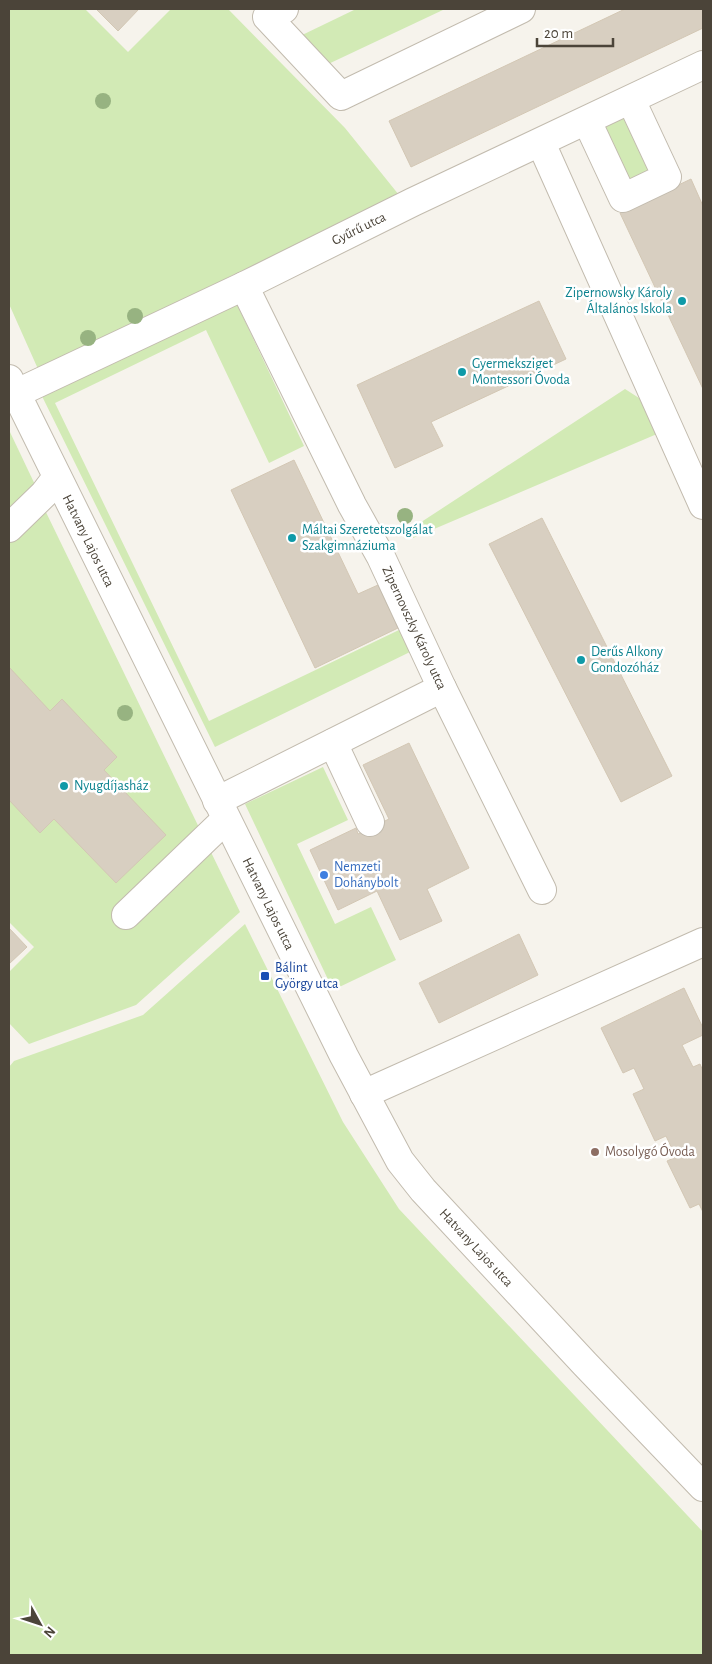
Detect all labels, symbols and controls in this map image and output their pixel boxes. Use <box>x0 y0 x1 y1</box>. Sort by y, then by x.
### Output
scale bar <box>537 15 613 47</box>
text: 20 m <box>544 26 573 41</box>
street label: Gyűrű utca <box>330 210 389 248</box>
place label: Zipernowsky Károly Általános Iskola <box>565 286 673 316</box>
marker: Zipernowsky Károly Általános Iskola <box>676 295 688 307</box>
place label: Gyermeksziget Montessori Óvoda <box>472 357 571 387</box>
marker: Gyermeksziget Montessori Óvoda <box>456 366 468 378</box>
street label: Hatvany Lajos utca <box>60 493 117 590</box>
place label: Máltai Szeretetszolgálat Szakgimnáziuma <box>302 523 433 553</box>
marker: Máltai Szeretetszolgálat Szakgimnáziuma <box>286 532 298 544</box>
street label: Zipernovszky Károly utca <box>379 564 449 692</box>
place label: Derűs Alkony Gondozóház <box>591 645 663 675</box>
marker: Derűs Alkony Gondozóház <box>575 654 587 666</box>
place label: Nyugdíjasház <box>74 779 149 793</box>
marker: Nyugdíjasház <box>58 780 70 792</box>
street label: Hatvany Lajos utca <box>240 856 297 953</box>
place label: Nemzeti Dohánybolt <box>334 860 399 890</box>
marker: Nemzeti Dohánybolt <box>318 869 330 881</box>
place label: Bálint György utca <box>275 961 339 991</box>
marker: Bálint György utca <box>259 970 271 982</box>
place label: Mosolygó Óvoda <box>605 1142 696 1159</box>
marker: Mosolygó Óvoda <box>589 1146 601 1158</box>
street label: Hatvany Lajos utca <box>436 1206 516 1290</box>
north arrow <box>15 1599 65 1649</box>
text: N <box>41 1623 58 1640</box>

